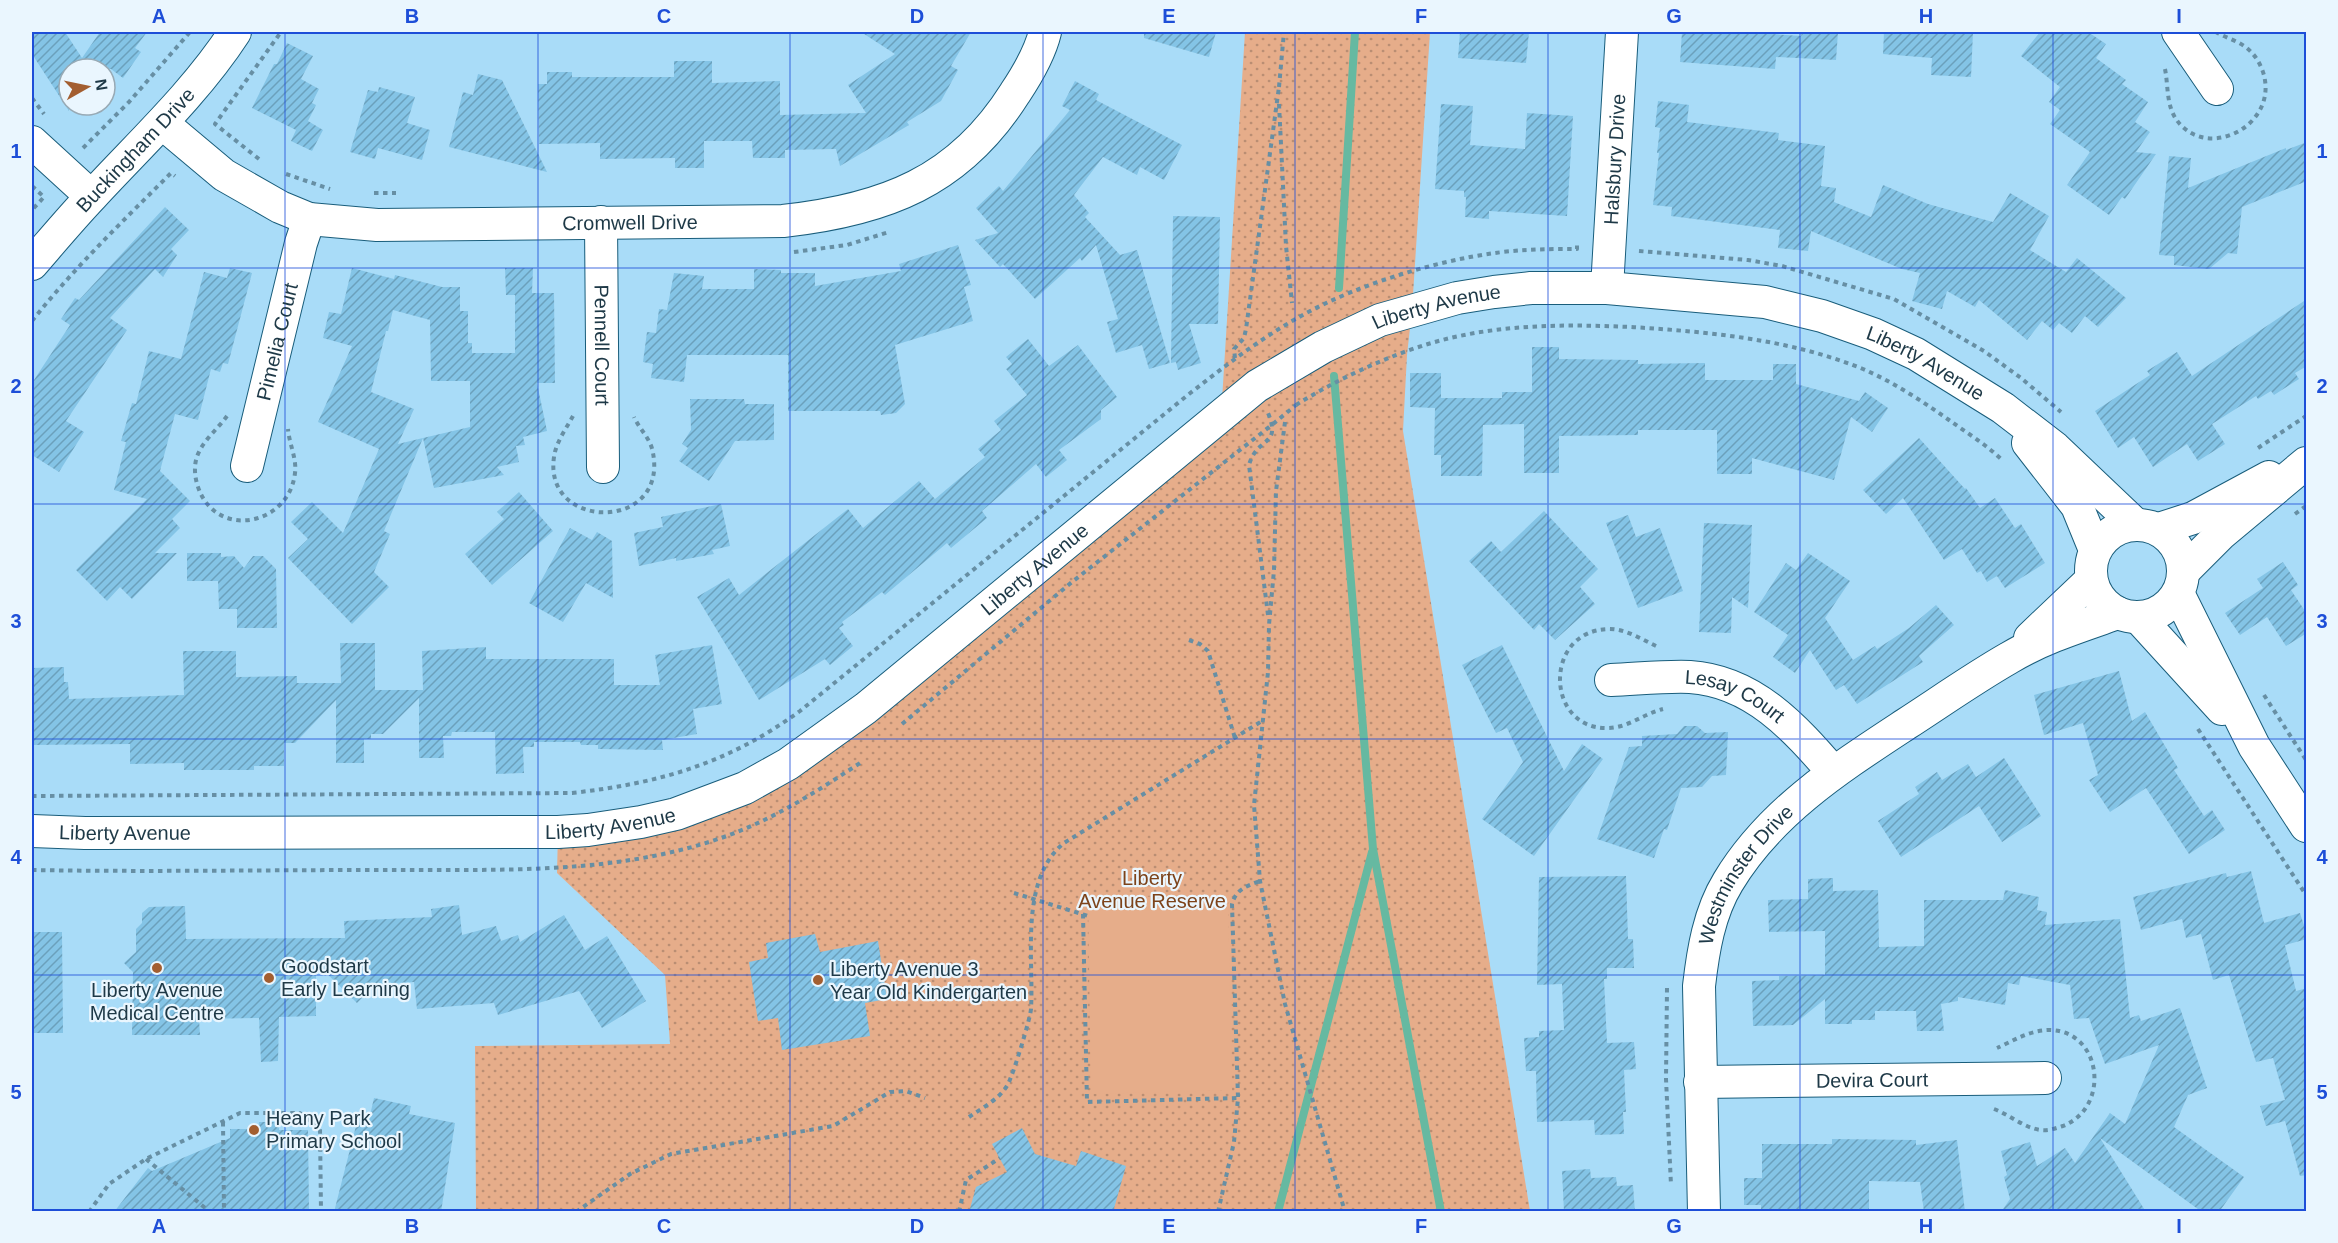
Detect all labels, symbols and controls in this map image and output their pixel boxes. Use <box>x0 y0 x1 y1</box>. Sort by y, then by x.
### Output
text: A <box>152 5 166 27</box>
text: B <box>405 5 419 27</box>
text: C <box>657 5 671 27</box>
text: D <box>910 5 924 27</box>
text: E <box>1162 5 1176 27</box>
text: F <box>1415 5 1427 27</box>
text: G <box>1666 5 1682 27</box>
text: H <box>1919 5 1933 27</box>
text: I <box>2176 5 2182 27</box>
north arrow <box>57 57 117 117</box>
text: N <box>92 78 111 92</box>
street label: Buckingham Drive <box>72 83 199 217</box>
street label: Halsbury Drive <box>1600 93 1629 225</box>
text: 1 <box>10 140 22 162</box>
text: 1 <box>2316 140 2328 162</box>
street label: Cromwell Drive <box>562 211 698 234</box>
street label: Pimelia Court <box>252 280 302 403</box>
street label: Liberty Avenue <box>1368 280 1502 333</box>
street label: Pennell Court <box>591 284 614 406</box>
street label: Liberty Avenue <box>1864 322 1989 405</box>
text: 2 <box>10 375 22 397</box>
text: 2 <box>2316 375 2328 397</box>
street label: Liberty Avenue <box>977 519 1093 620</box>
text: 3 <box>10 610 22 632</box>
text: 3 <box>2316 610 2328 632</box>
street label: Lesay Court <box>1684 666 1789 727</box>
street label: Westminster Drive <box>1694 800 1798 947</box>
street label: Liberty Avenue <box>545 803 678 843</box>
street label: Liberty Avenue <box>59 821 191 844</box>
text: 4 <box>10 846 22 868</box>
text: 4 <box>2316 846 2328 868</box>
park label: Liberty Avenue Reserve <box>1078 867 1226 912</box>
place label: Goodstart Early Learning <box>281 955 410 1000</box>
place label: Liberty Avenue 3 Year Old Kindergarten <box>830 958 1027 1003</box>
marker: Liberty Avenue Medical Centre <box>150 961 164 975</box>
marker: Goodstart Early Learning <box>262 971 276 985</box>
marker: Liberty Avenue 3 Year Old Kindergarten <box>811 973 825 987</box>
place label: Liberty Avenue Medical Centre <box>90 979 224 1024</box>
street label: Devira Court <box>1816 1068 1929 1092</box>
text: 5 <box>10 1081 22 1103</box>
text: 5 <box>2316 1081 2328 1103</box>
place label: Heany Park Primary School <box>266 1107 402 1152</box>
marker: Heany Park Primary School <box>247 1123 261 1137</box>
text: A <box>152 1215 166 1237</box>
text: B <box>405 1215 419 1237</box>
text: C <box>657 1215 671 1237</box>
text: D <box>910 1215 924 1237</box>
text: E <box>1162 1215 1176 1237</box>
text: F <box>1415 1215 1427 1237</box>
text: G <box>1666 1215 1682 1237</box>
text: H <box>1919 1215 1933 1237</box>
text: I <box>2176 1215 2182 1237</box>

